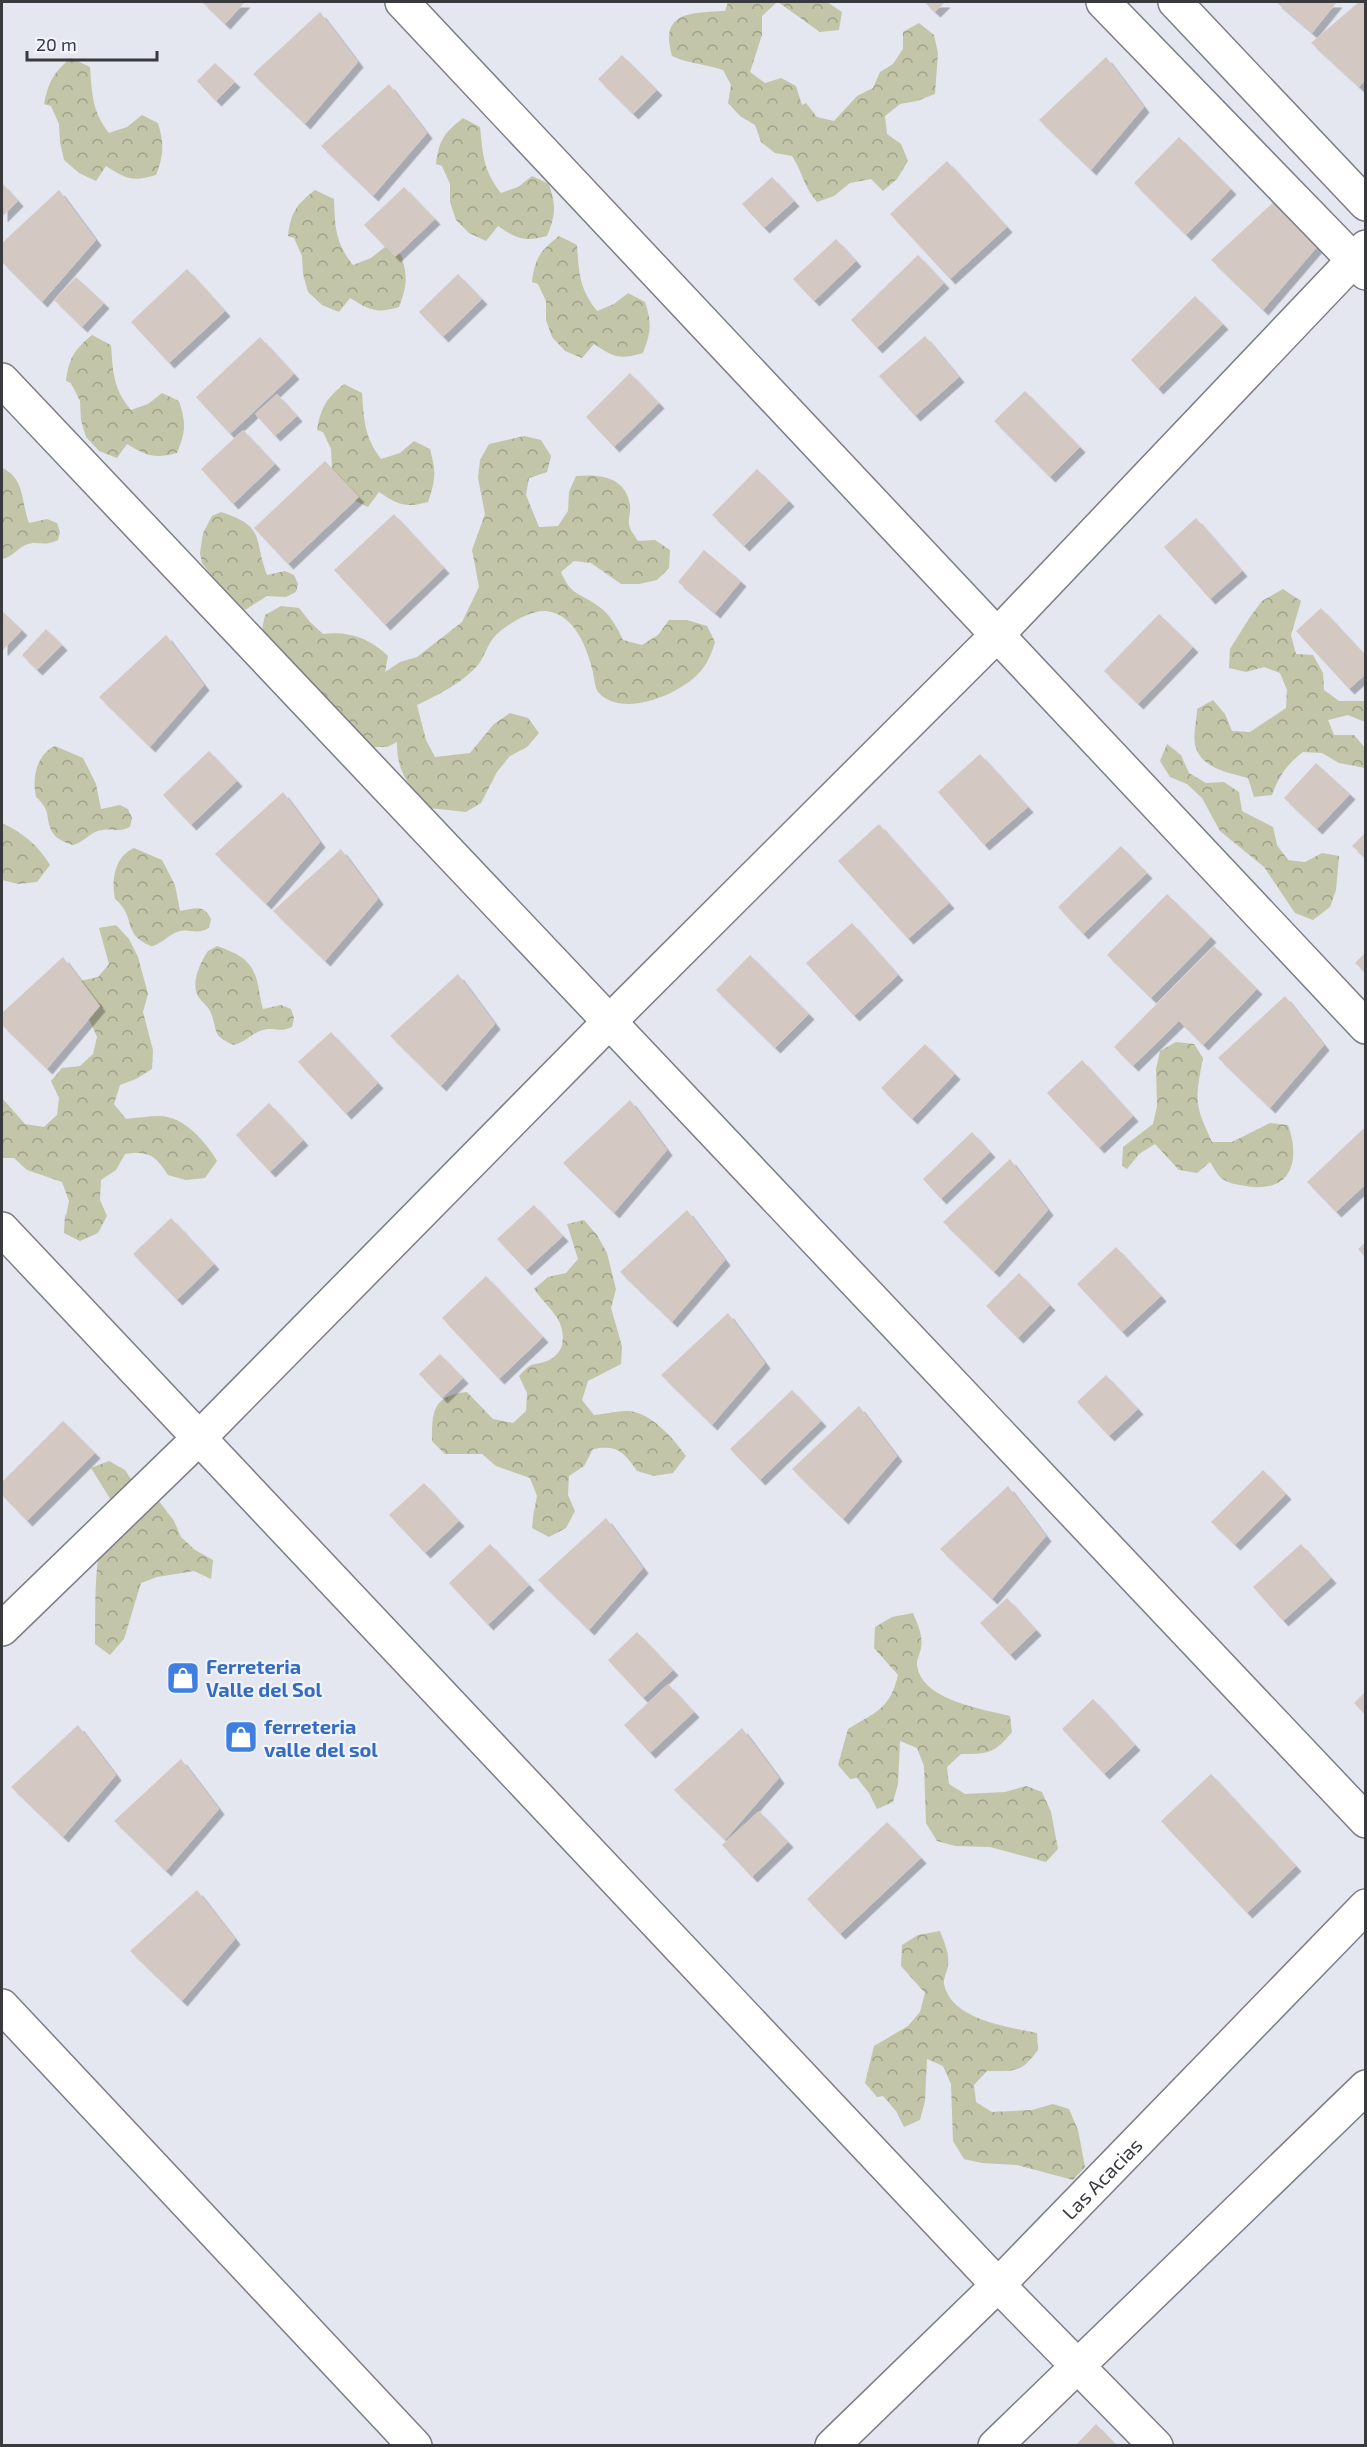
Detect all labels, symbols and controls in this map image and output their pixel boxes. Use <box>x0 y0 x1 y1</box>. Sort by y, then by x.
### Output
scale bar <box>27 24 158 62</box>
text: 20 m <box>36 33 77 55</box>
place label: Ferreteria Valle del Sol <box>206 1654 323 1701</box>
shop icon: Ferreteria Valle del Sol <box>165 1660 201 1696</box>
place label: ferreteria valle del sol <box>264 1714 378 1761</box>
shop icon: ferreteria valle del sol <box>223 1719 259 1755</box>
street label: Las Acacias <box>1057 2132 1147 2224</box>

